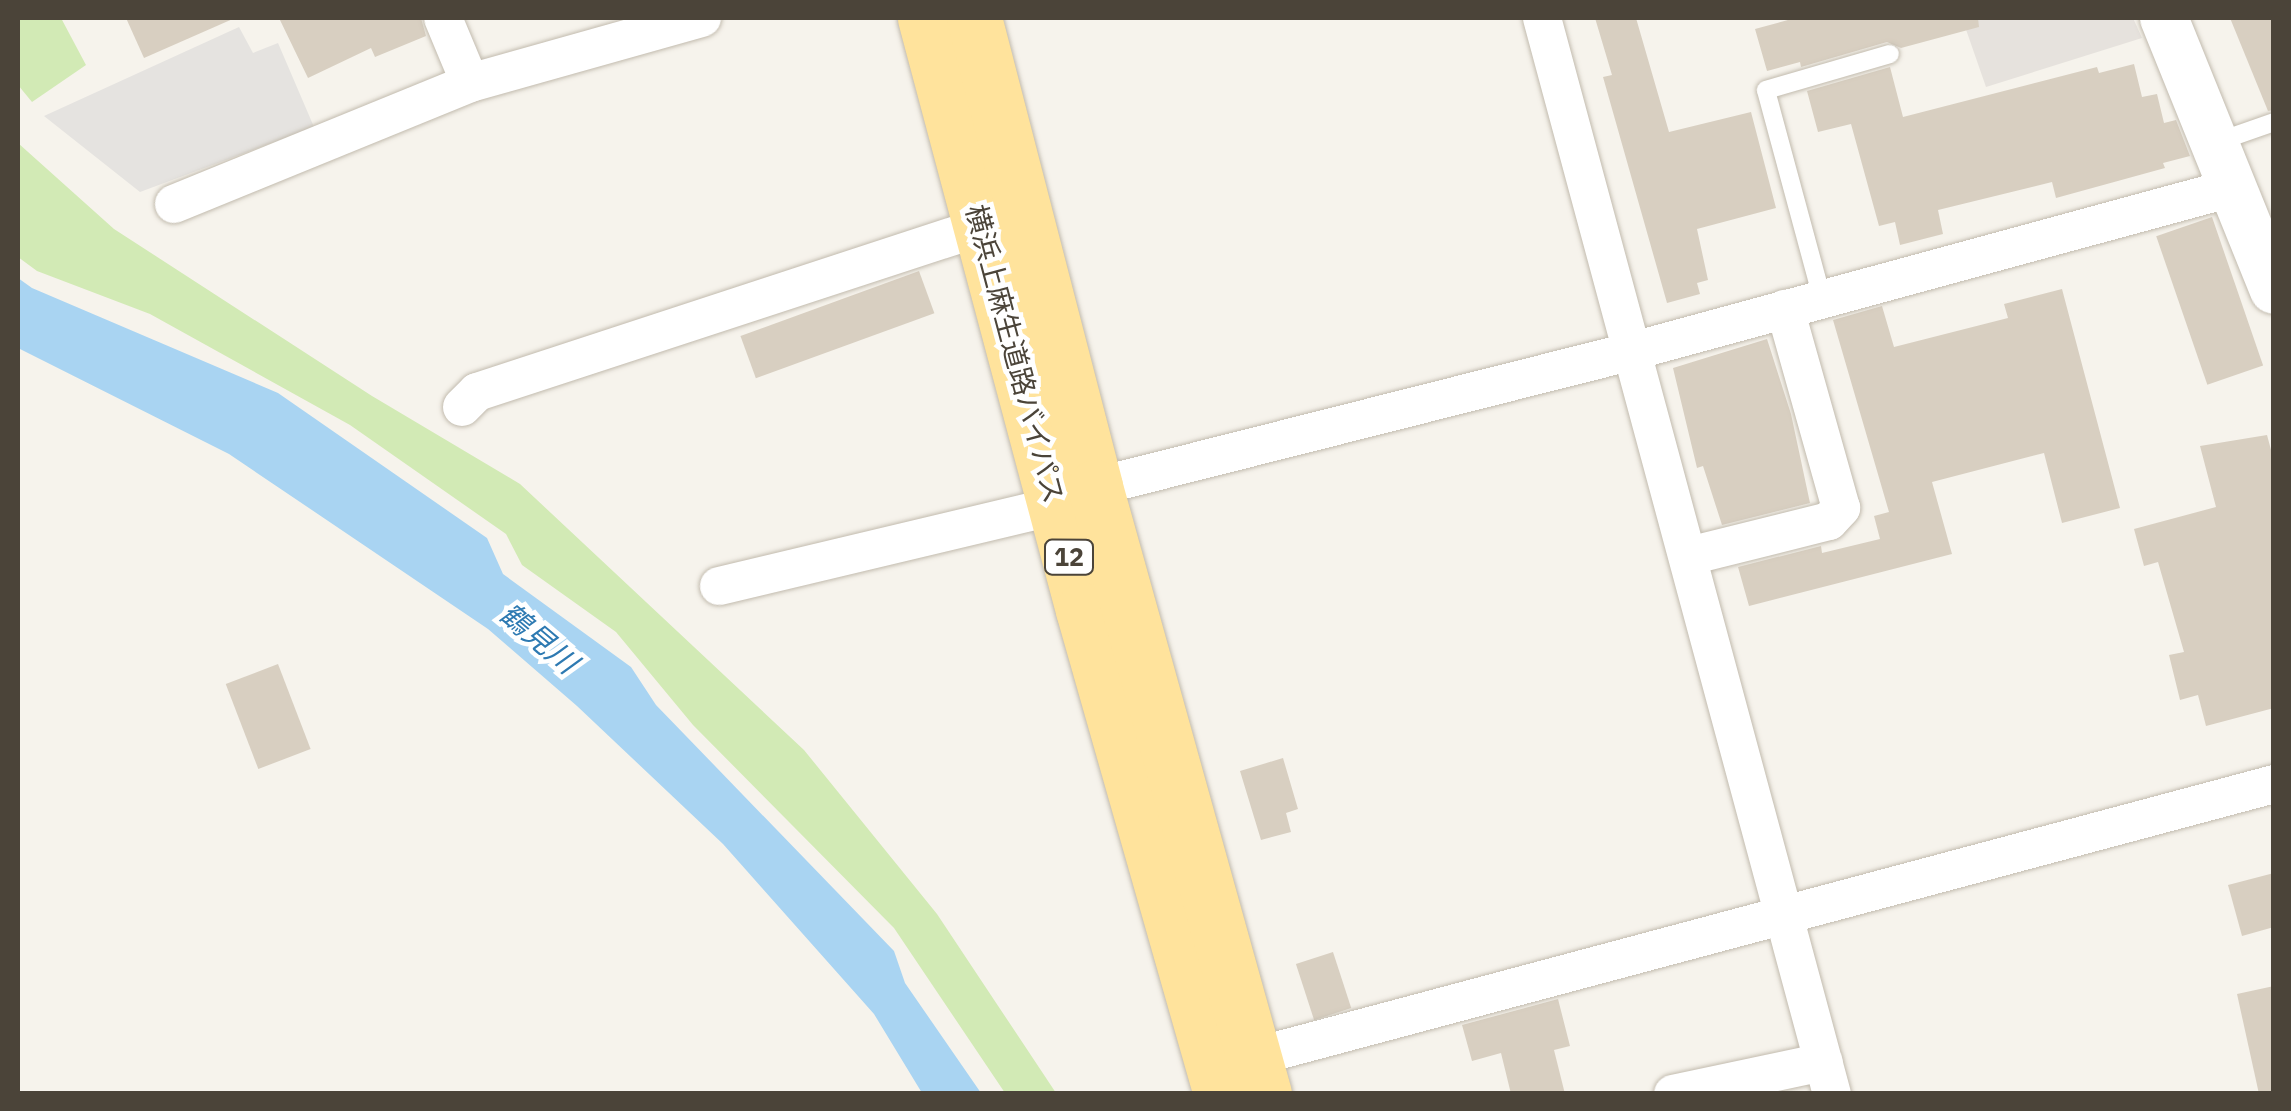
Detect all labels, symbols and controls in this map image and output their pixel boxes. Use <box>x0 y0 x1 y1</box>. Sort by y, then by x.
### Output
street label: 横浜上麻生道路バイパス <box>959 201 1071 507</box>
road number: 12 <box>1044 537 1094 577</box>
water label: 鶴見川 <box>493 595 585 681</box>

